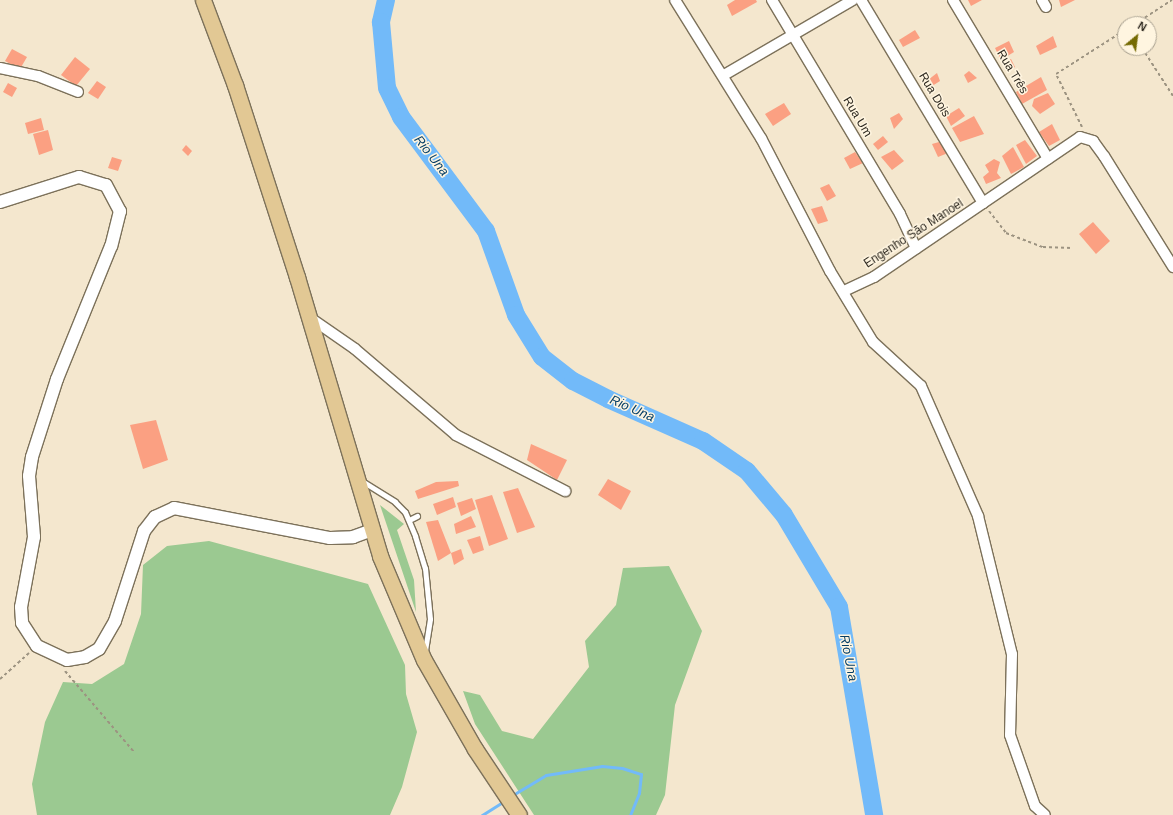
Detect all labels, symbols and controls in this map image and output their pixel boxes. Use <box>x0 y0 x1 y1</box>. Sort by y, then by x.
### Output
north arrow <box>1117 16 1157 56</box>
text: N <box>1136 19 1149 34</box>
street label: Rua Três <box>993 47 1031 97</box>
street label: Rua Dois <box>915 70 953 120</box>
street label: Rua Um <box>839 94 875 140</box>
water label: Rio Una <box>410 133 452 179</box>
street label: Engenho São Manoel <box>862 197 966 271</box>
water label: Rio Una <box>607 392 657 426</box>
water label: Rio Una <box>836 633 860 683</box>

